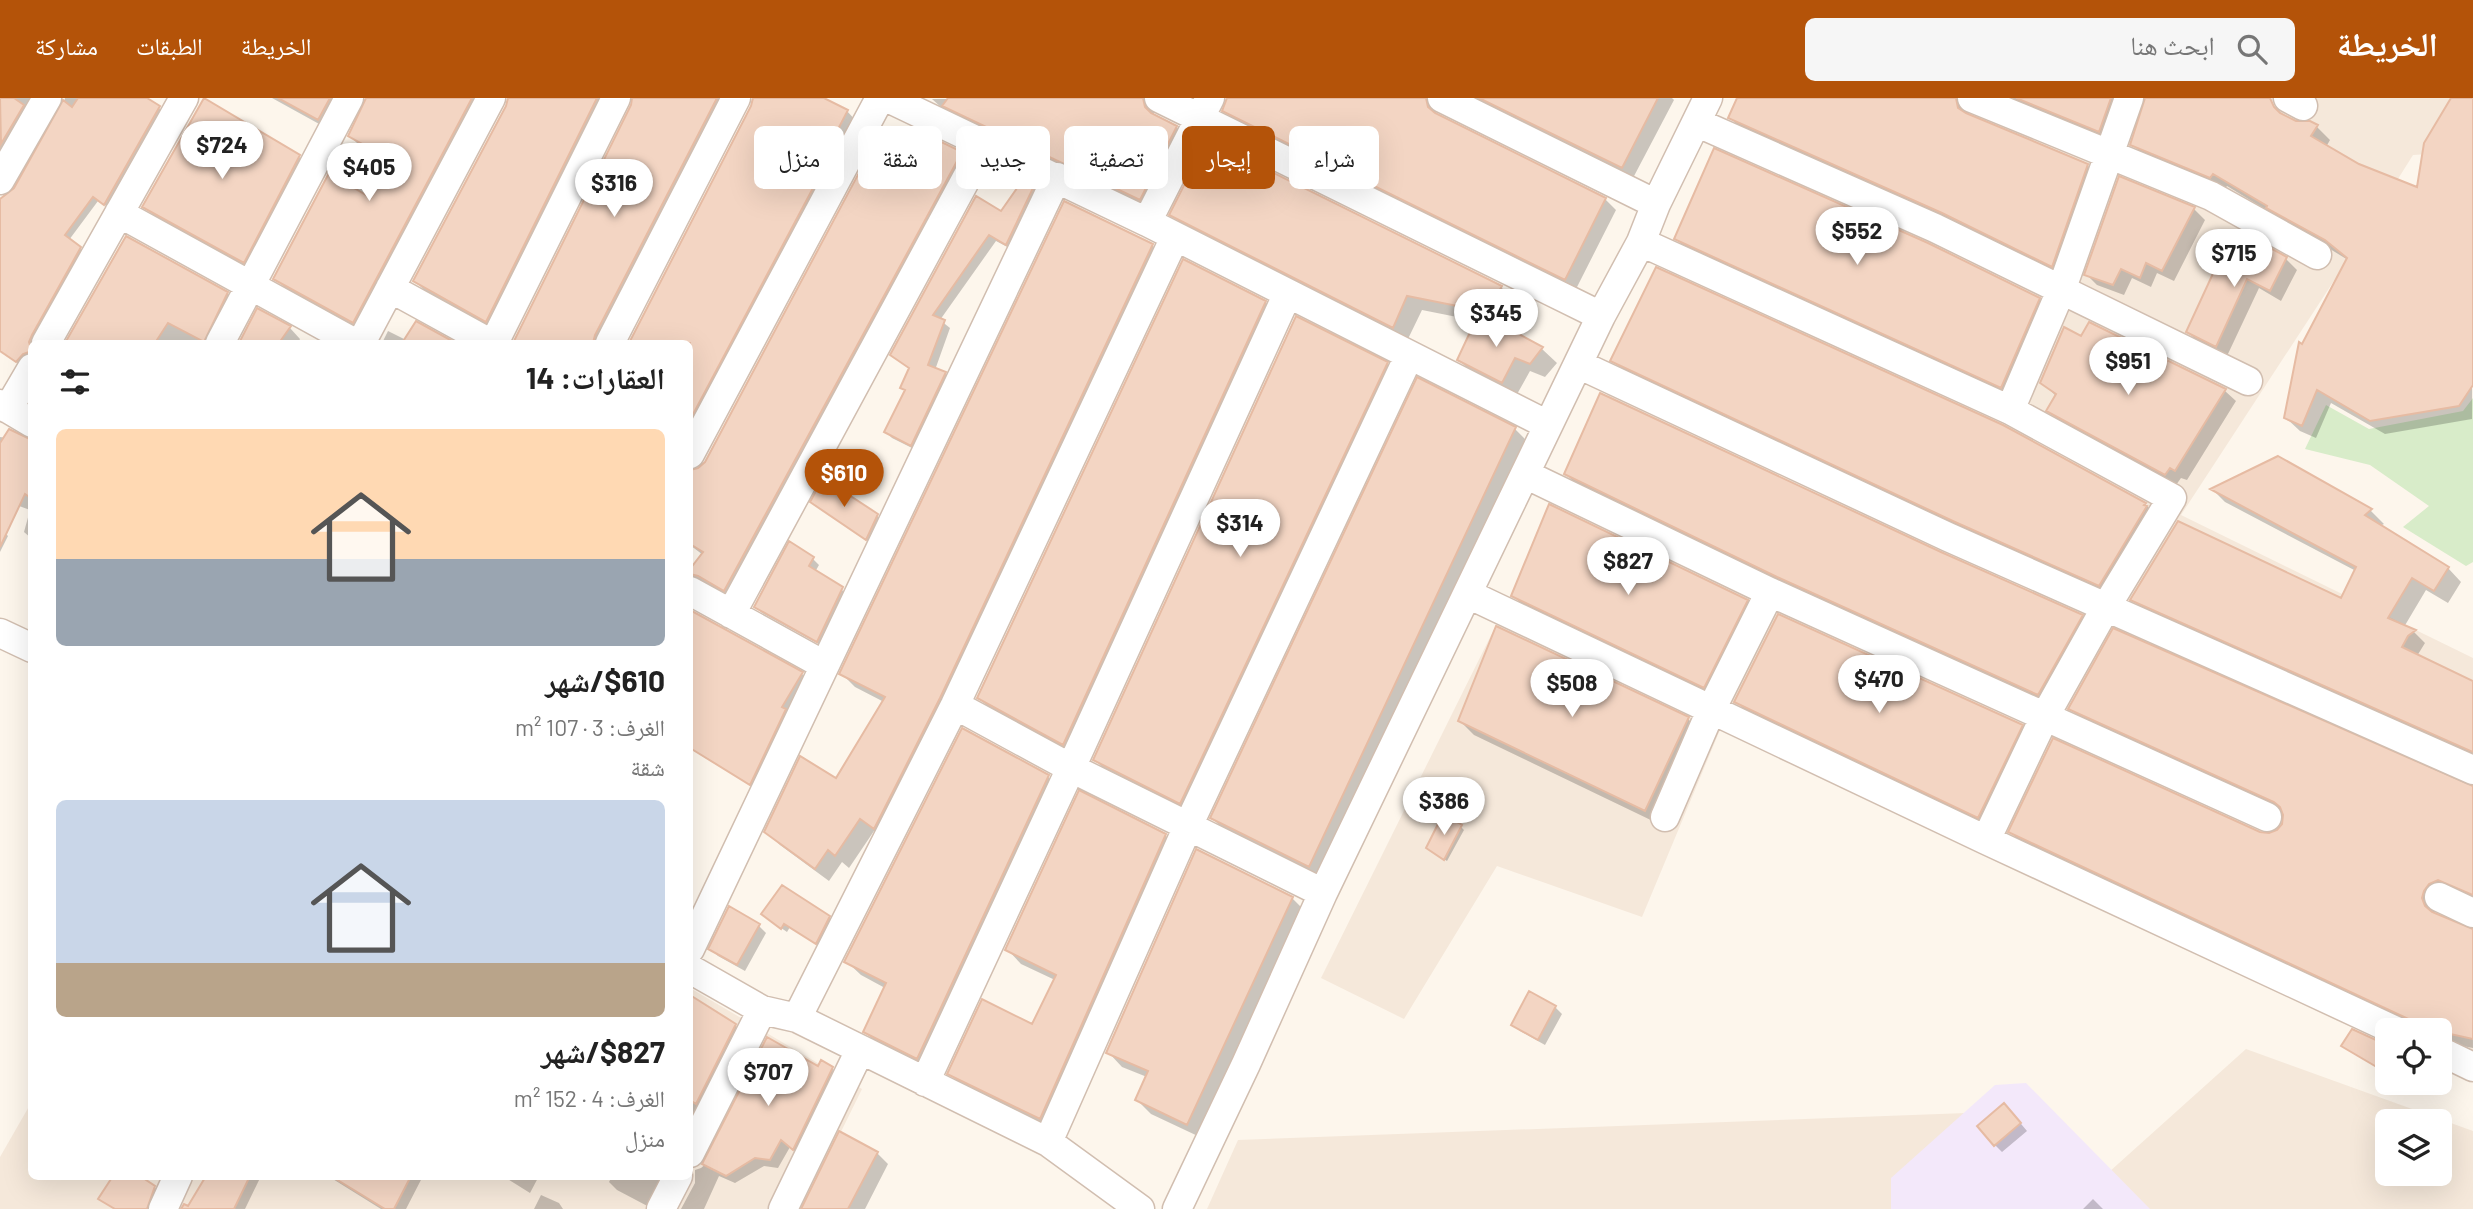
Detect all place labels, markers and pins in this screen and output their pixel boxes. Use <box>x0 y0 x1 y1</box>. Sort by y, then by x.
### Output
pin: $724 <box>181 122 263 181</box>
pin: $405 <box>328 144 410 203</box>
pin: $316 <box>573 159 655 219</box>
pin: $552 <box>1816 208 1898 267</box>
pin: $715 <box>2193 230 2275 289</box>
pin: $345 <box>1455 289 1537 349</box>
pin: $951 <box>2087 338 2169 397</box>
pin: $610 <box>803 450 885 509</box>
pin: $314 <box>1199 500 1281 559</box>
pin: $827 <box>1587 538 1669 597</box>
pin: $470 <box>1838 656 1920 715</box>
pin: $508 <box>1531 660 1613 719</box>
pin: $386 <box>1403 778 1485 837</box>
pin: $707 <box>727 1048 809 1108</box>

